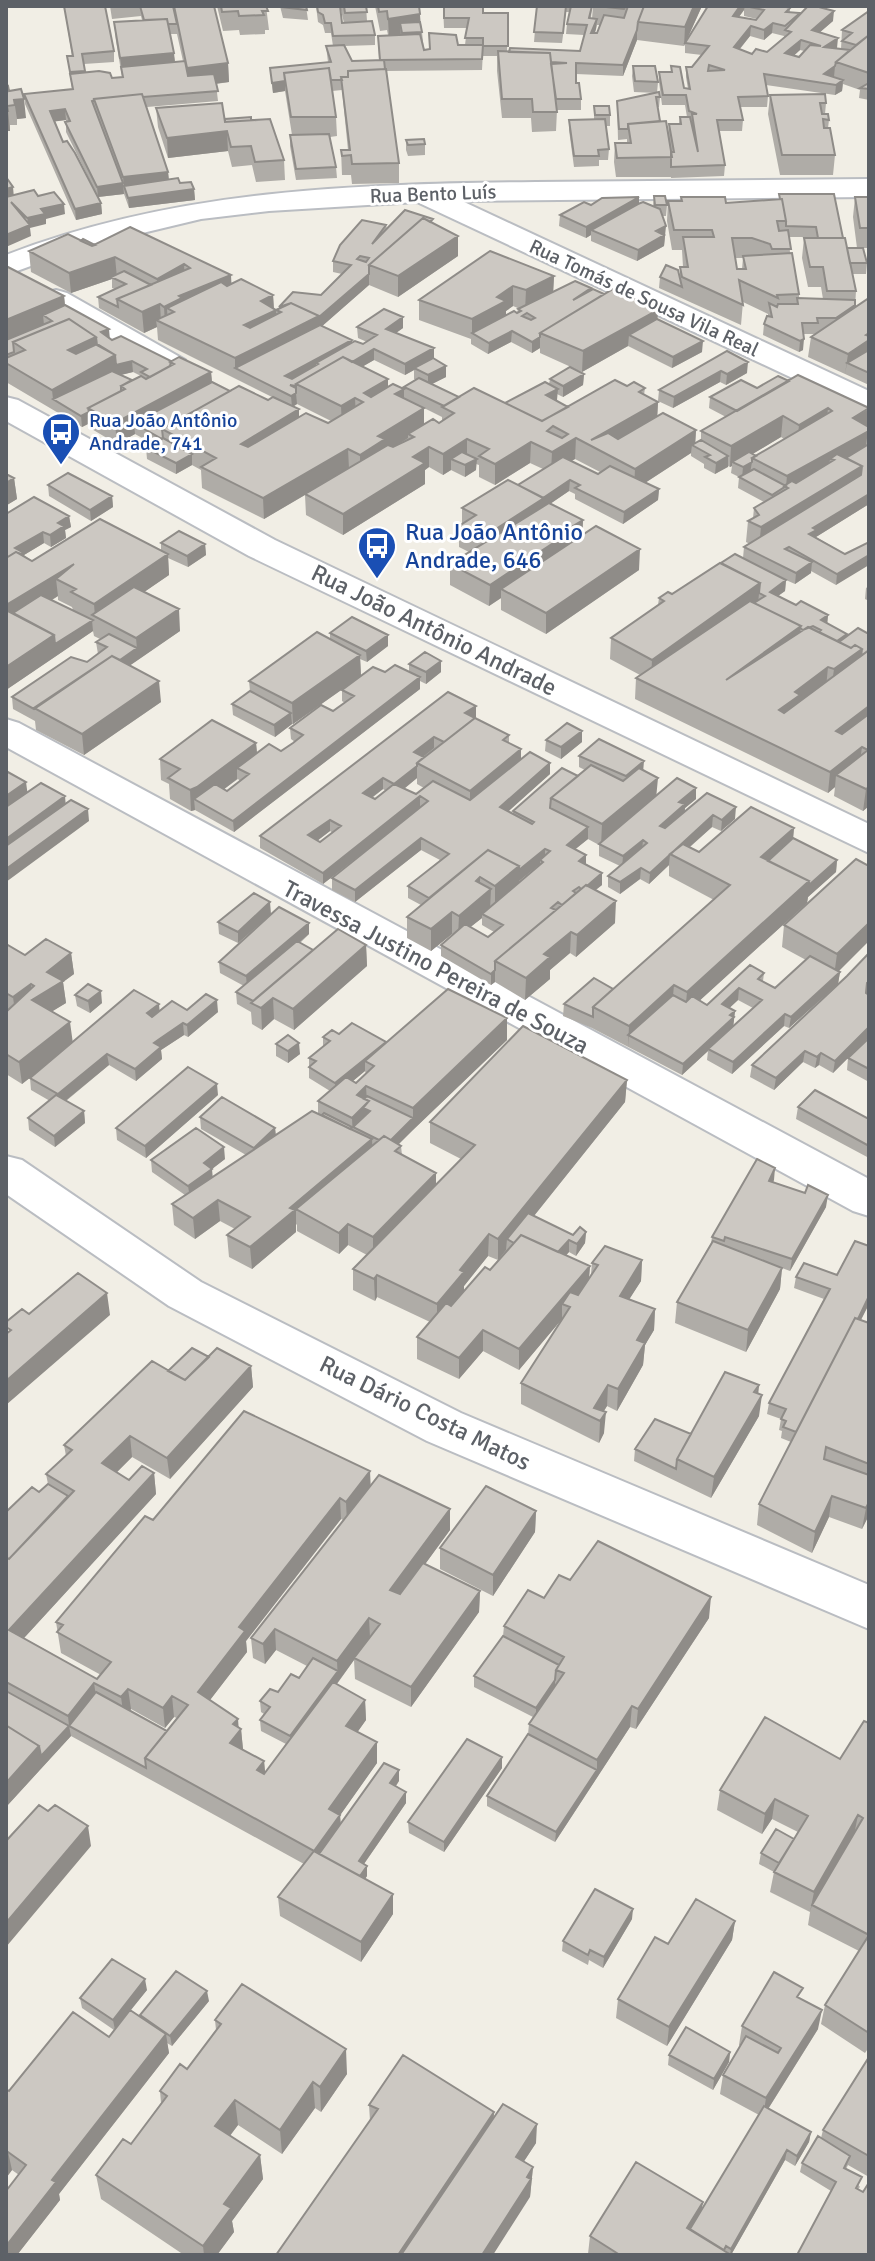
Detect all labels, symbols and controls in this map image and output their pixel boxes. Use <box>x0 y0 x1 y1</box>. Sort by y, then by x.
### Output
street label: Rua Bento Luís <box>369 179 497 209</box>
street label: Rua Tomás de Sousa Vila Real <box>525 234 763 362</box>
place label: Rua João Antônio Andrade, 741 <box>89 408 237 456</box>
bus stop icon: Rua João Antônio Andrade, 741 <box>40 411 82 466</box>
place label: Rua João Antônio Andrade, 646 <box>405 517 583 575</box>
bus stop icon: Rua João Antônio Andrade, 646 <box>356 525 398 580</box>
street label: Rua João Antônio Andrade <box>306 557 562 703</box>
street label: Travessa Justino Pereira de Souza <box>278 873 594 1061</box>
street label: Rua Dário Costa Matos <box>315 1349 535 1477</box>

